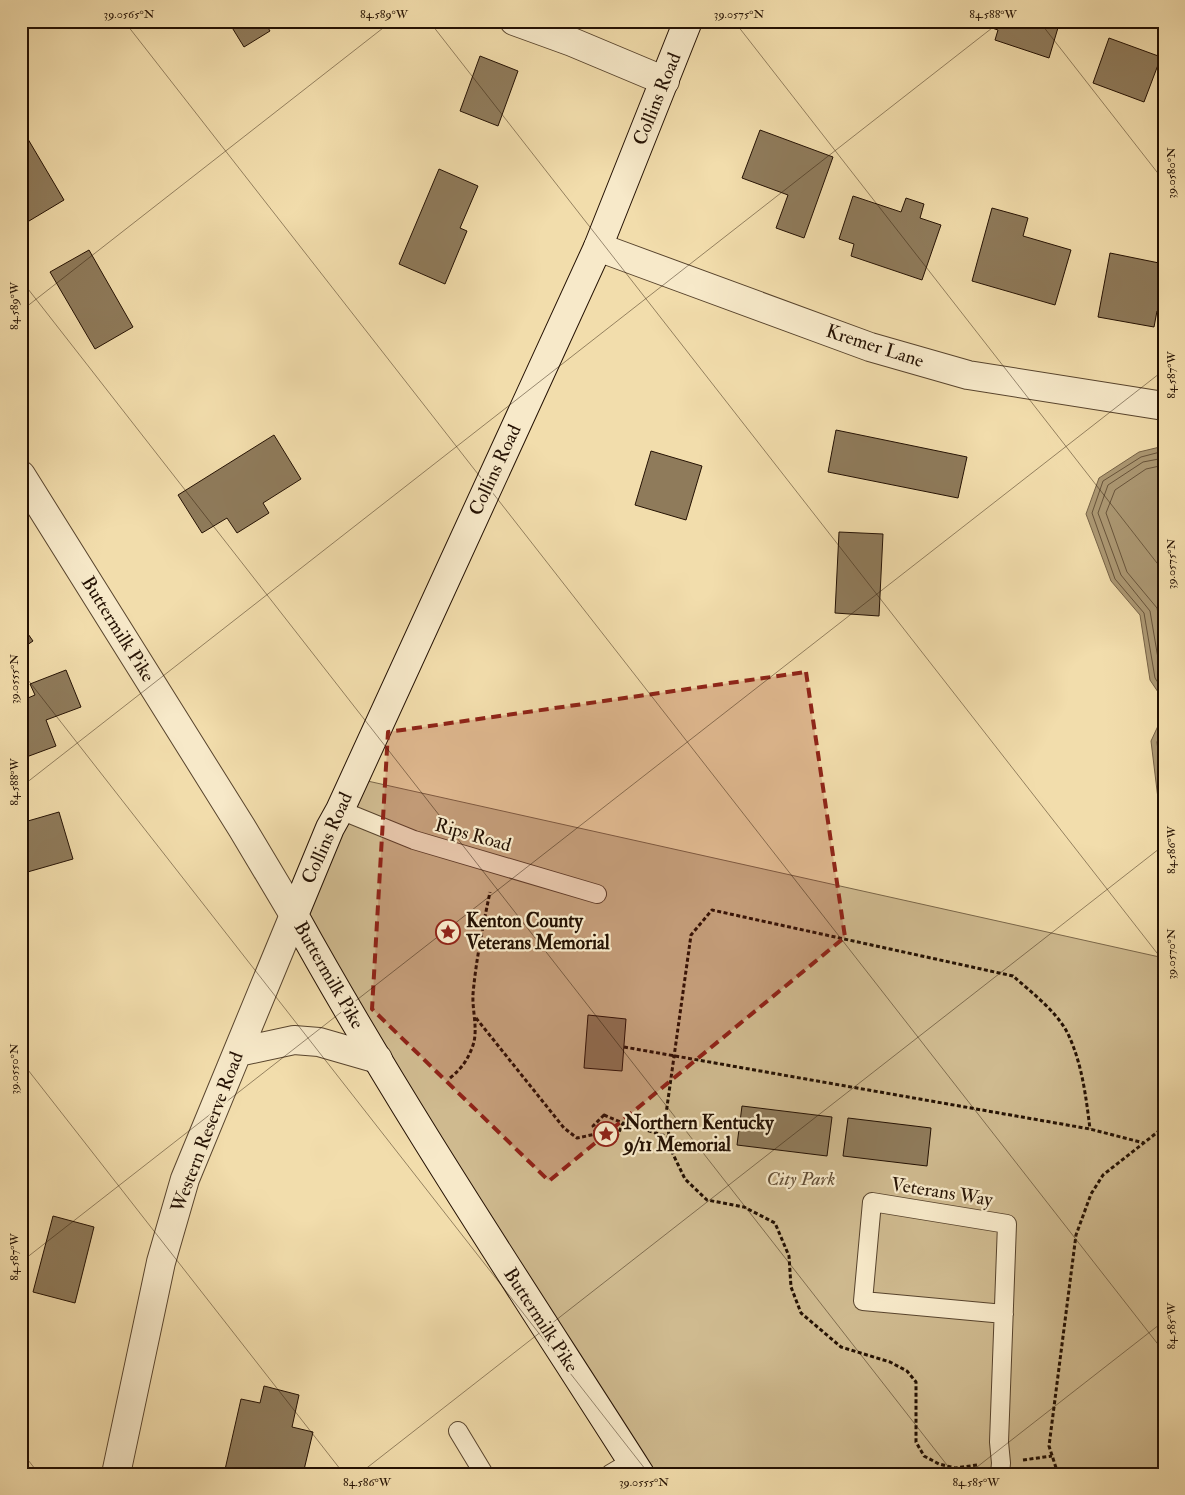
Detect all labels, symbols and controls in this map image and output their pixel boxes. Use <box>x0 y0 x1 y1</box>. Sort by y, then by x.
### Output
text: 39.0565°N <box>104 7 155 22</box>
text: 84.589°W <box>360 7 409 22</box>
text: 39.0575°N <box>714 7 764 22</box>
text: 84.588°W <box>969 7 1018 22</box>
street label: Collins Road <box>628 49 687 149</box>
text: 39.0580°N <box>1164 147 1179 199</box>
text: 84.589°W <box>7 281 22 330</box>
street label: Kremer Lane <box>823 319 927 373</box>
text: 84.587°W <box>1164 351 1179 399</box>
street label: Collins Road <box>463 420 527 519</box>
text: 39.0575°N <box>1164 539 1179 589</box>
street label: Buttermilk Pike <box>76 572 160 686</box>
text: 39.0555°N <box>7 654 22 704</box>
text: 84.588°W <box>7 757 22 806</box>
street label: Collins Road <box>296 788 358 888</box>
street label: Rips Road <box>432 813 515 858</box>
text: 84.586°W <box>1164 825 1179 874</box>
place label: Kenton County Veterans Memorial <box>465 909 610 955</box>
street label: Buttermilk Pike <box>289 917 369 1033</box>
place icon: Kenton County Veterans Memorial <box>435 919 461 945</box>
text: 39.0570°N <box>1164 928 1179 980</box>
text: 39.0550°N <box>7 1043 22 1094</box>
street label: Western Reserve Road <box>165 1048 249 1217</box>
place label: Northern Kentucky 9/11 Memorial <box>622 1111 774 1157</box>
place icon: Northern Kentucky 9/11 Memorial <box>593 1121 619 1147</box>
park label: City Park <box>767 1167 836 1191</box>
street label: Veterans Way <box>889 1172 995 1212</box>
text: 84.587°W <box>7 1233 22 1281</box>
street label: Buttermilk Pike <box>498 1263 584 1377</box>
text: 84.585°W <box>1164 1302 1179 1350</box>
text: 84.586°W <box>343 1475 392 1490</box>
text: 39.0555°N <box>619 1475 669 1490</box>
text: 84.585°W <box>952 1475 1000 1490</box>

